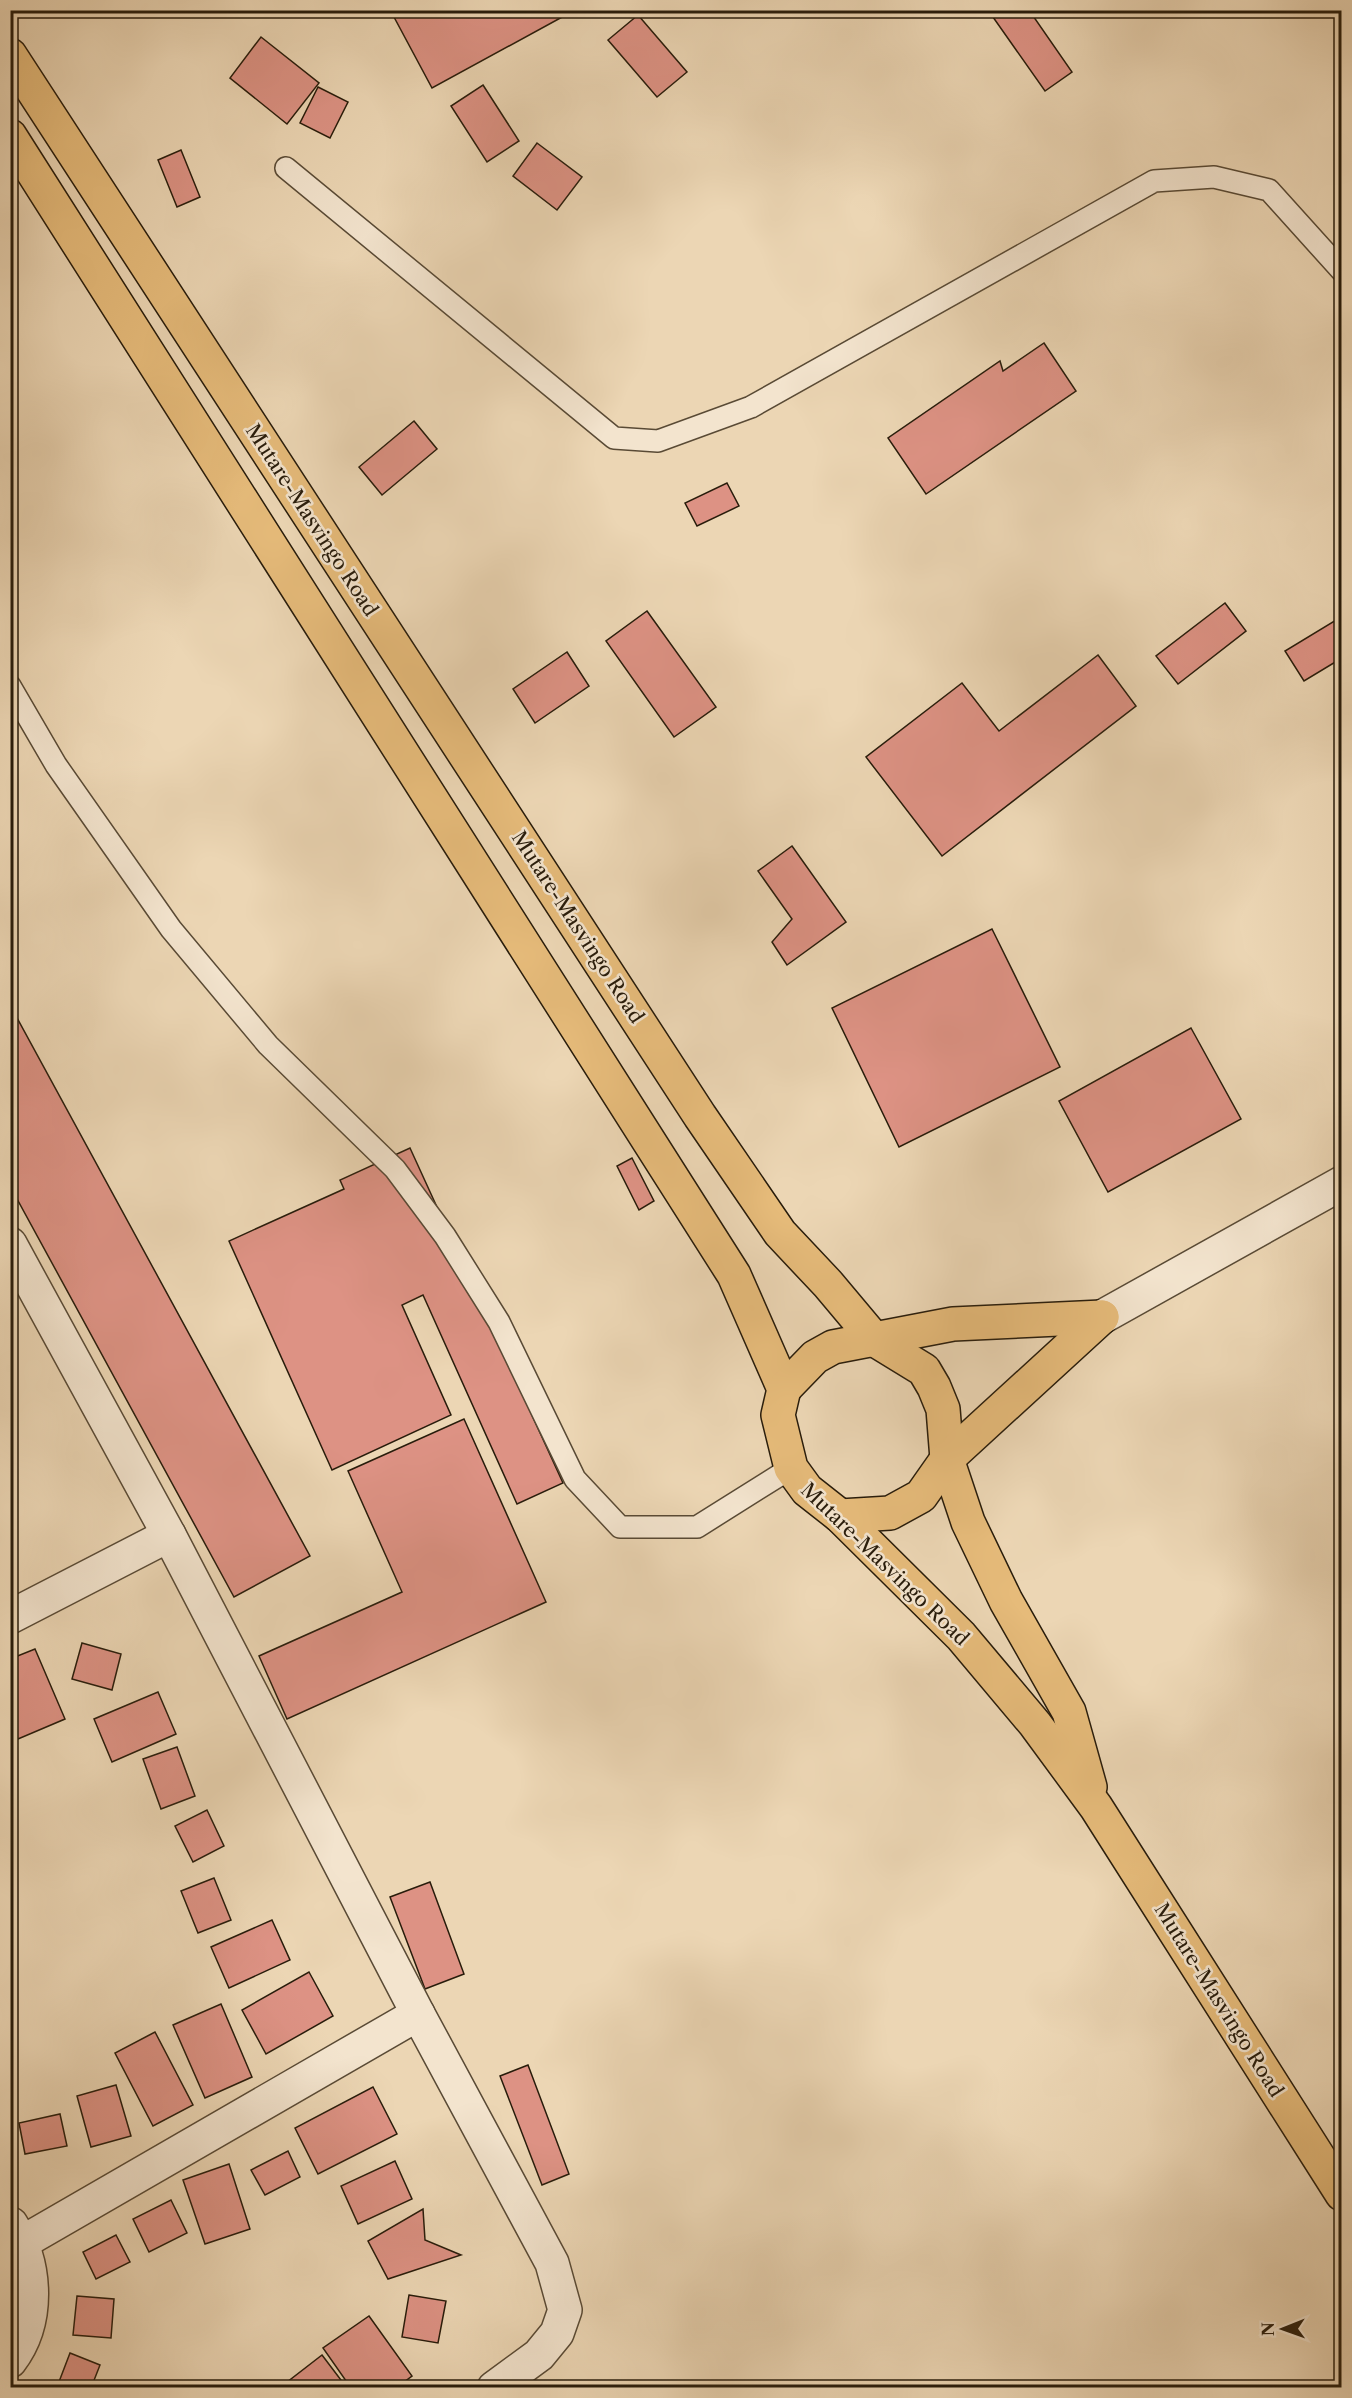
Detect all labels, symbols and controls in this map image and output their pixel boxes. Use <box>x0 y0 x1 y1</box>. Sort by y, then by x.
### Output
street label: Mutare-Masvingo Road <box>241 419 383 621</box>
street label: Mutare-Masvingo Road <box>507 826 649 1028</box>
street label: Mutare-Masvingo Road <box>796 1477 974 1651</box>
street label: Mutare-Masvingo Road <box>1149 1899 1289 2101</box>
north arrow <box>1253 2299 1313 2359</box>
text: N <box>1258 2322 1278 2336</box>

